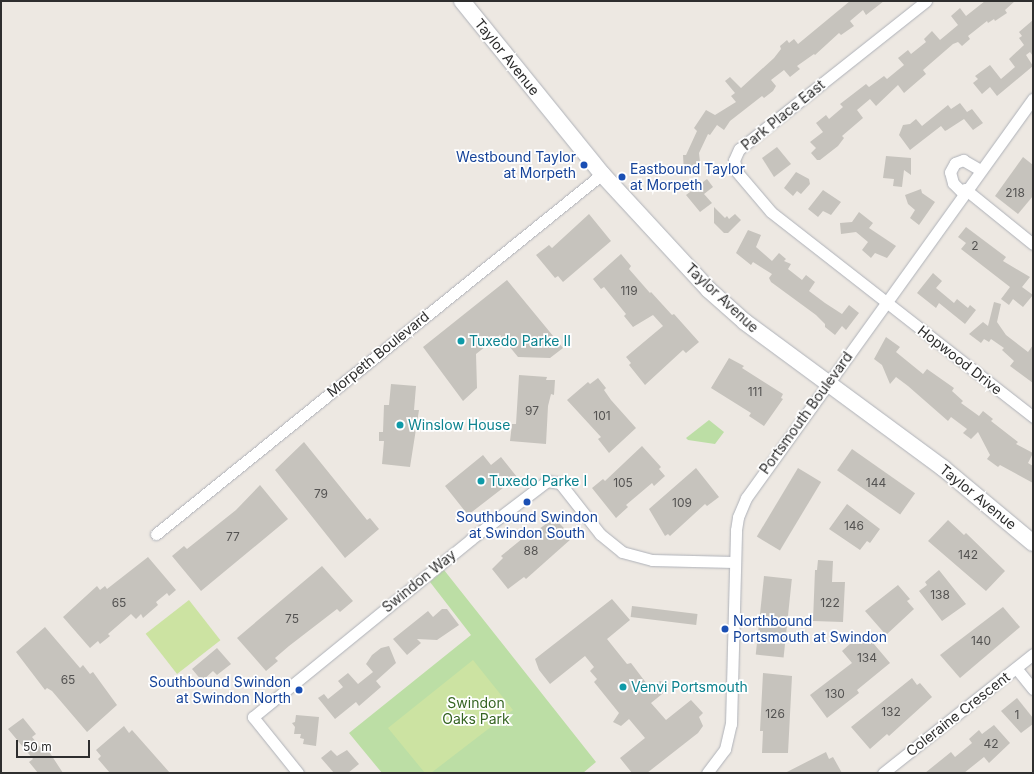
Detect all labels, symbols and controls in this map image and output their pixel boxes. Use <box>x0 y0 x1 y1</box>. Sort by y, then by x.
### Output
street label: Taylor Avenue <box>471 15 543 99</box>
street label: Park Place East <box>738 76 828 154</box>
place label: Westbound Taylor at Morpeth <box>456 149 576 182</box>
marker: Westbound Taylor at Morpeth <box>579 160 589 170</box>
place label: Eastbound Taylor at Morpeth <box>630 161 745 194</box>
marker: Eastbound Taylor at Morpeth <box>617 172 627 182</box>
house number: 218 <box>1005 186 1025 200</box>
house number: 2 <box>971 239 979 253</box>
street label: Taylor Avenue <box>682 260 762 336</box>
house number: 119 <box>620 284 638 298</box>
street label: Morpeth Boulevard <box>324 308 432 400</box>
street label: Hopwood Drive <box>914 322 1006 398</box>
place label: Tuxedo Parke II <box>469 333 571 349</box>
marker: Tuxedo Parke II <box>456 336 466 346</box>
street label: Portsmouth Boulevard <box>756 349 856 477</box>
house number: 111 <box>748 385 762 399</box>
house number: 97 <box>525 404 539 418</box>
house number: 101 <box>593 409 611 423</box>
place label: Winslow House <box>408 417 510 433</box>
marker: Winslow House <box>395 420 405 430</box>
street label: Taylor Avenue <box>936 461 1020 533</box>
place label: Tuxedo Parke I <box>489 473 587 489</box>
marker: Tuxedo Parke I <box>476 476 486 486</box>
house number: 105 <box>613 476 633 490</box>
house number: 144 <box>866 476 886 490</box>
house number: 79 <box>314 487 328 501</box>
house number: 109 <box>672 496 692 510</box>
marker: Southbound Swindon at Swindon South <box>522 497 532 507</box>
place label: Southbound Swindon at Swindon South <box>456 509 598 542</box>
house number: 146 <box>844 519 864 533</box>
house number: 77 <box>226 530 240 544</box>
house number: 88 <box>524 544 538 558</box>
street label: Swindon Way <box>379 546 459 616</box>
house number: 142 <box>958 548 978 562</box>
house number: 138 <box>930 588 950 602</box>
house number: 65 <box>112 596 126 610</box>
house number: 122 <box>820 596 840 610</box>
house number: 75 <box>285 612 299 626</box>
place label: Northbound Portsmouth at Swindon <box>733 613 887 646</box>
marker: Northbound Portsmouth at Swindon <box>720 624 730 634</box>
house number: 140 <box>971 634 991 648</box>
house number: 134 <box>857 651 877 665</box>
street label: Coleraine Crescent <box>903 668 1013 760</box>
house number: 65 <box>61 673 75 687</box>
place label: Southbound Swindon at Swindon North <box>149 674 291 706</box>
place label: Venvi Portsmouth <box>631 679 748 695</box>
marker: Venvi Portsmouth <box>618 682 628 692</box>
marker: Southbound Swindon at Swindon North <box>294 685 304 695</box>
house number: 130 <box>825 687 845 701</box>
park label: Swindon Oaks Park <box>442 695 510 728</box>
house number: 132 <box>881 705 901 719</box>
house number: 126 <box>765 707 785 721</box>
house number: 1 <box>1015 708 1019 722</box>
scale bar <box>18 732 92 758</box>
house number: 42 <box>983 737 999 751</box>
text: 50 m <box>23 739 52 754</box>

